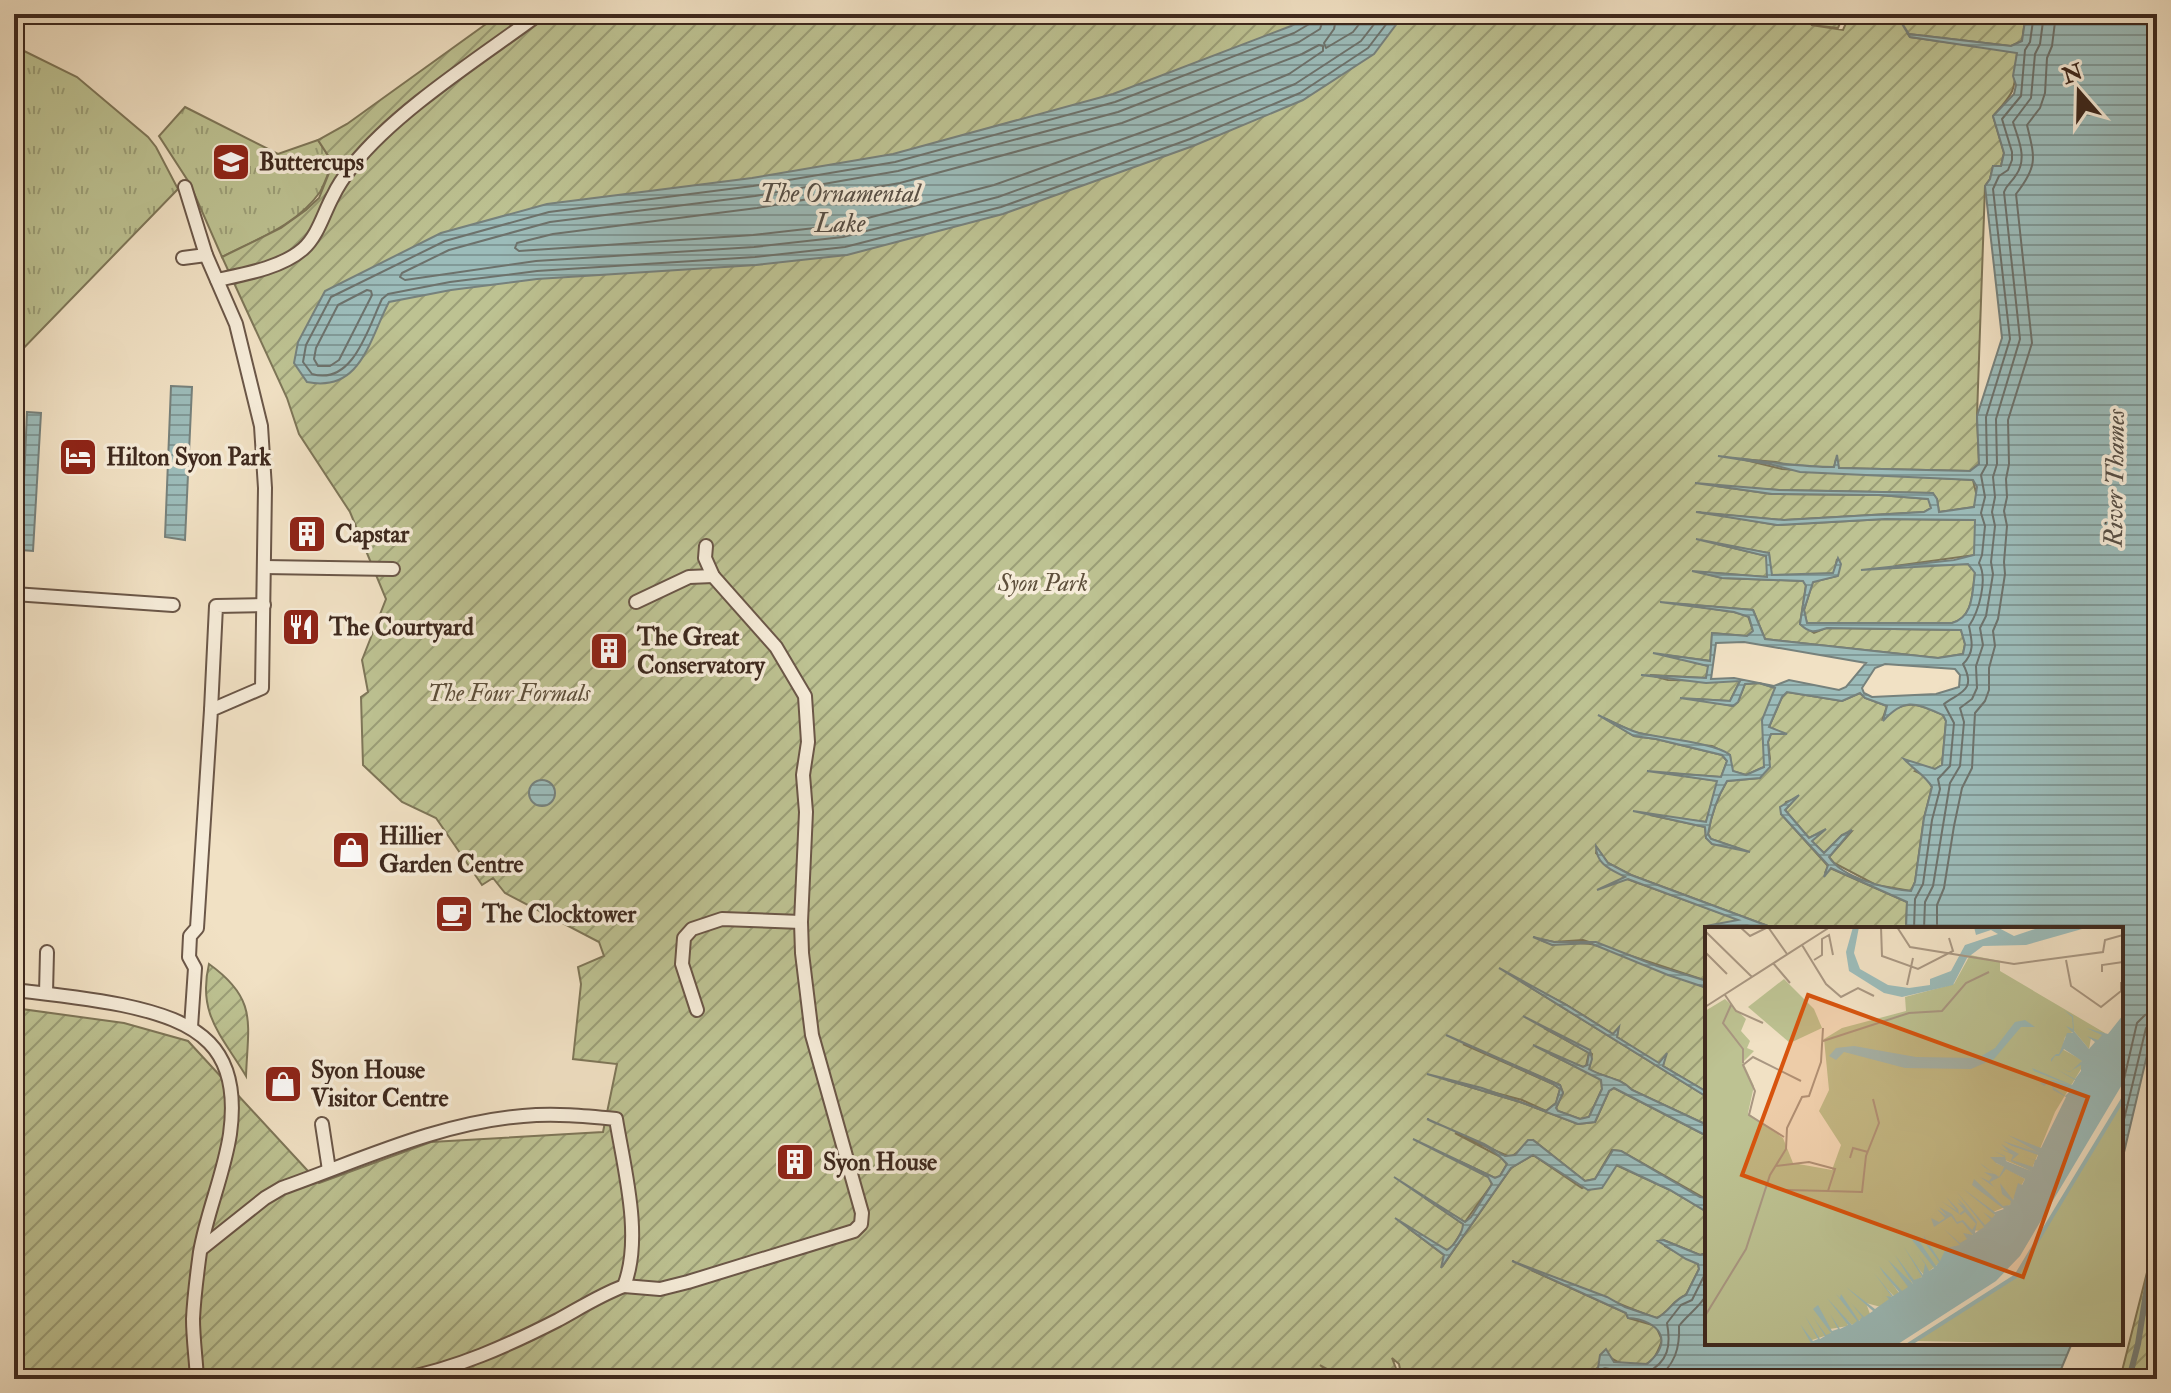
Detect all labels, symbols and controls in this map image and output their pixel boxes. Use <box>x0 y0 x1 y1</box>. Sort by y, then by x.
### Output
north arrow <box>2039 52 2119 132</box>
text: N <box>2058 58 2087 91</box>
school or university icon: Buttercups <box>210 141 252 183</box>
place label: Buttercups <box>259 147 364 178</box>
water label: The Ornamental Lake <box>760 178 922 240</box>
water label: River Thames <box>2098 408 2132 548</box>
hotel icon: Hilton Syon Park <box>57 436 99 478</box>
place label: Hilton Syon Park <box>106 442 271 473</box>
building icon: Capstar <box>286 513 328 555</box>
place label: Capstar <box>335 519 410 550</box>
park label: Syon Park <box>997 568 1088 599</box>
restaurant icon: The Courtyard <box>280 606 322 648</box>
place label: The Courtyard <box>328 612 474 643</box>
place label: The Great Conservatory <box>636 622 766 681</box>
building icon: The Great Conservatory <box>588 630 630 672</box>
park label: The Four Formals <box>428 678 591 709</box>
place label: Hillier Garden Centre <box>379 821 524 880</box>
shop icon: Hillier Garden Centre <box>330 829 372 871</box>
cafe icon: The Clocktower <box>433 893 475 935</box>
place label: The Clocktower <box>481 899 637 930</box>
inset map <box>1705 927 2123 1345</box>
place label: Syon House Visitor Centre <box>310 1055 449 1114</box>
shop icon: Syon House Visitor Centre <box>262 1063 304 1105</box>
building icon: Syon House <box>774 1141 816 1183</box>
place label: Syon House <box>823 1147 937 1178</box>

